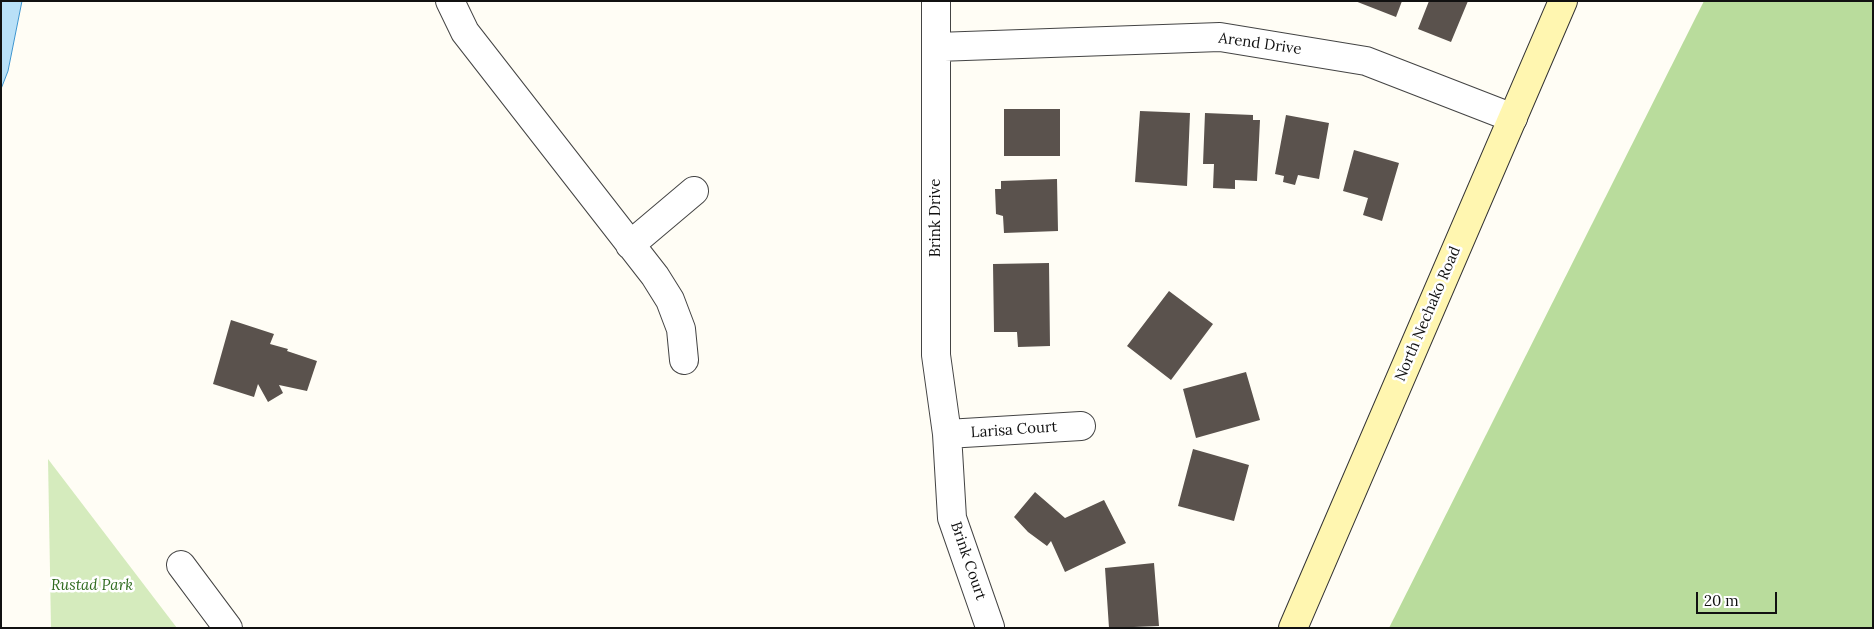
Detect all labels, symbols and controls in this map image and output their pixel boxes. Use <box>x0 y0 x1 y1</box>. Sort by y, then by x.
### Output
street label: Arend Drive <box>1217 29 1303 59</box>
street label: Brink Drive <box>927 179 945 257</box>
street label: North Nechako Road <box>1391 244 1465 384</box>
street label: Larisa Court <box>970 418 1058 442</box>
street label: Brink Court <box>946 519 990 603</box>
park label: Rustad Park <box>51 577 133 595</box>
scale bar <box>1699 582 1780 614</box>
text: 20 m <box>1704 591 1739 610</box>

